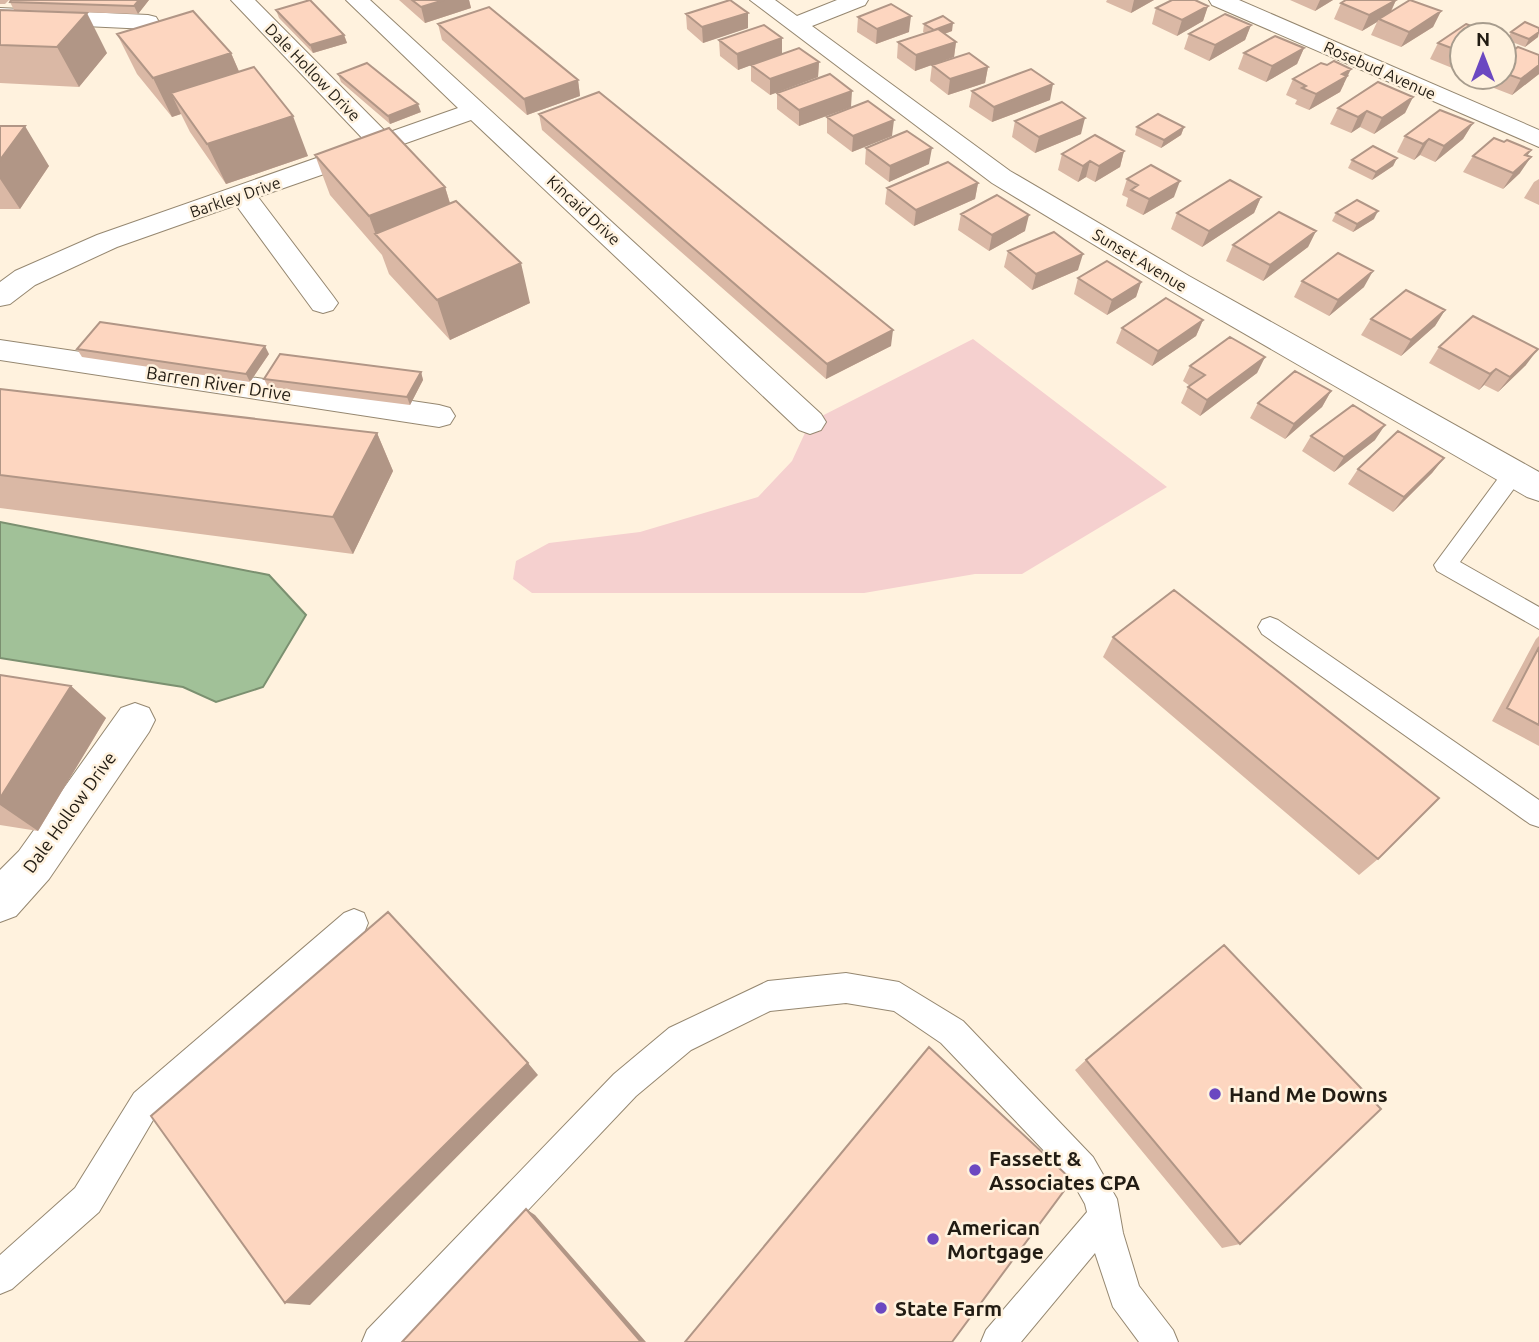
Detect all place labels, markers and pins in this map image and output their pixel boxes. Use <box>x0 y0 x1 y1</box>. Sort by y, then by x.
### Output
place label: Hand Me Downs <box>1229 1082 1388 1106</box>
marker: Hand Me Downs <box>1207 1086 1223 1102</box>
place label: Fassett & Associates CPA <box>989 1146 1140 1194</box>
marker: Fassett & Associates CPA <box>967 1162 983 1178</box>
place label: American Mortgage <box>947 1215 1044 1263</box>
marker: American Mortgage <box>925 1231 941 1247</box>
place label: State Farm <box>895 1296 1002 1320</box>
marker: State Farm <box>873 1300 889 1316</box>

